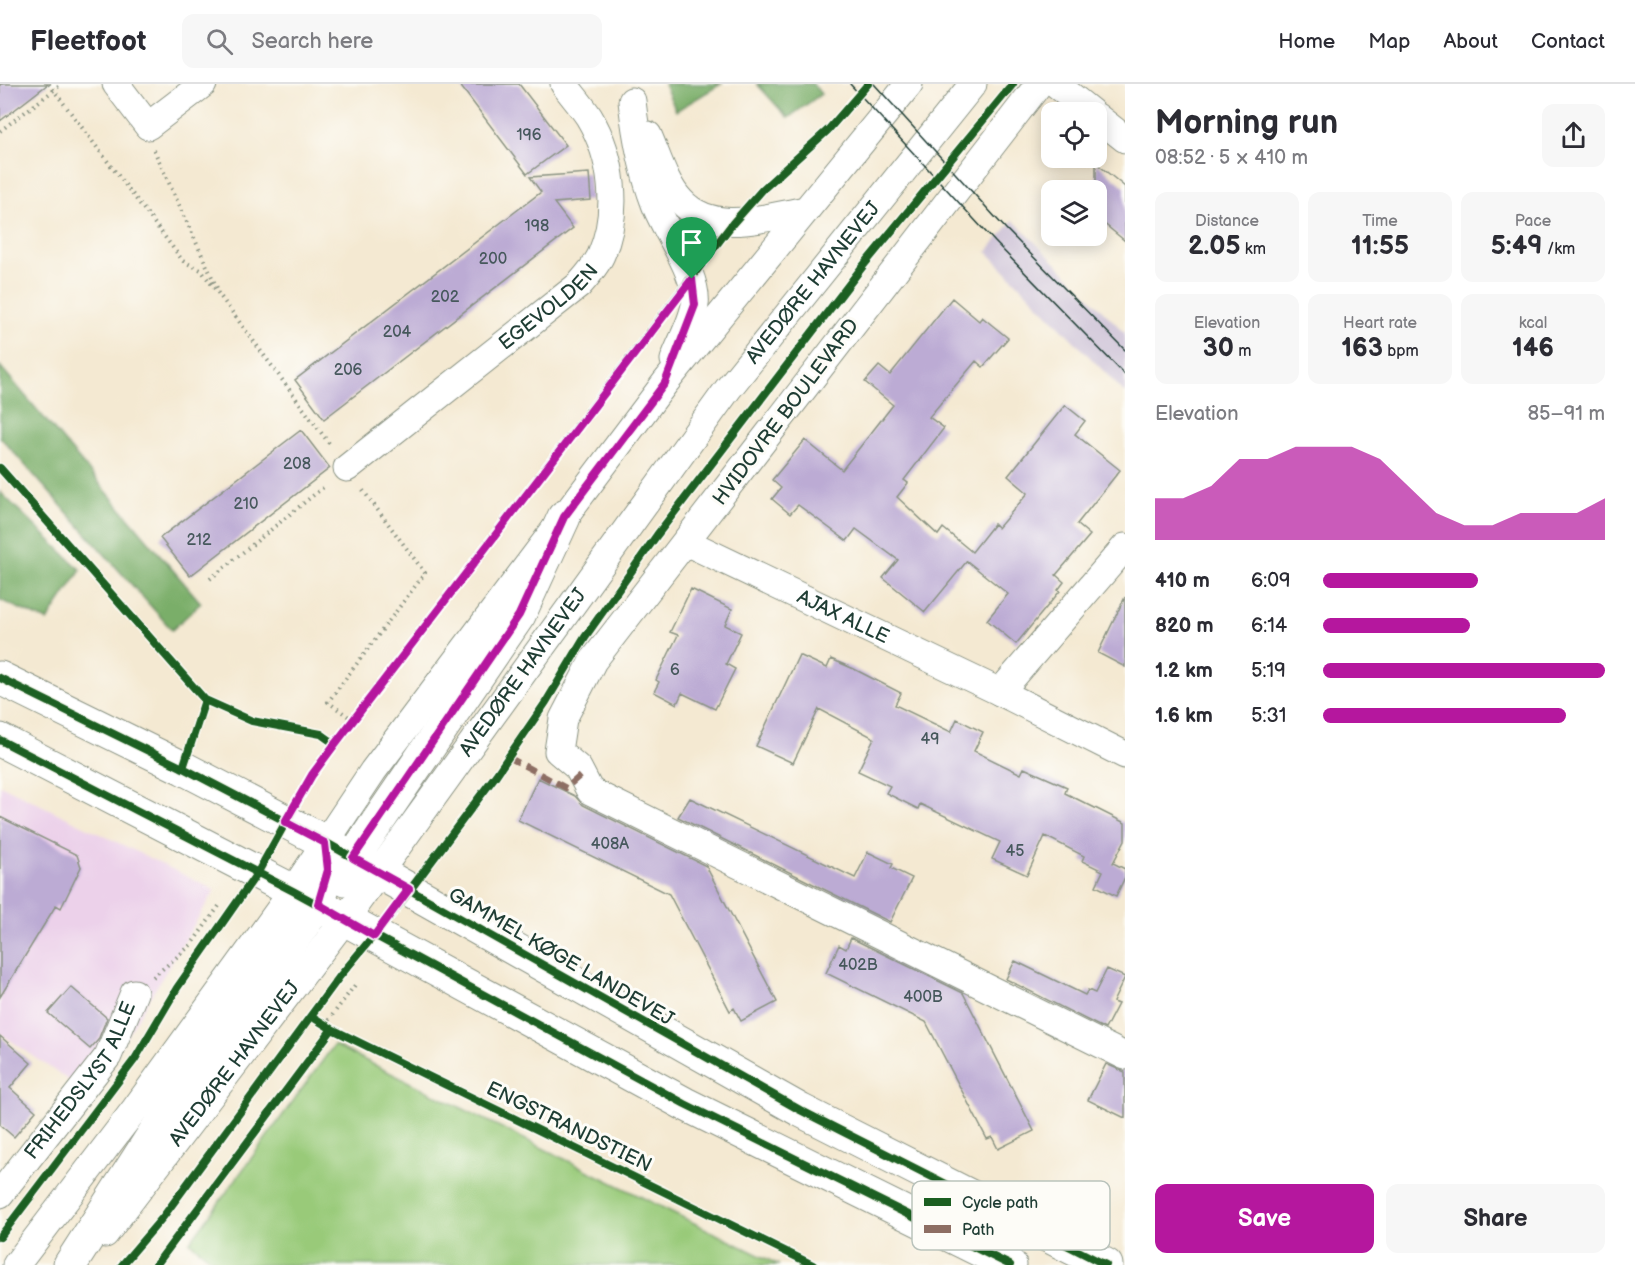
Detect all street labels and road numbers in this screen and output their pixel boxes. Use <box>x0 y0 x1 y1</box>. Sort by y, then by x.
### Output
street label: AVEDØRE HAVNEVEJ <box>741 197 886 369</box>
street label: EGEVOLDEN <box>494 259 604 356</box>
street label: HVIDOVRE BOULEVARD <box>708 314 864 510</box>
street label: AVEDØRE HAVNEVEJ <box>454 584 592 761</box>
street label: AJAX ALLE <box>793 585 893 649</box>
street label: GAMMEL KØGE LANDEVEJ <box>444 883 678 1032</box>
street label: AVEDØRE HAVNEVEJ <box>164 976 305 1151</box>
street label: FRIHEDSLYST ALLE <box>20 998 141 1164</box>
street label: ENGSTRANDSTIEN <box>482 1077 656 1177</box>

